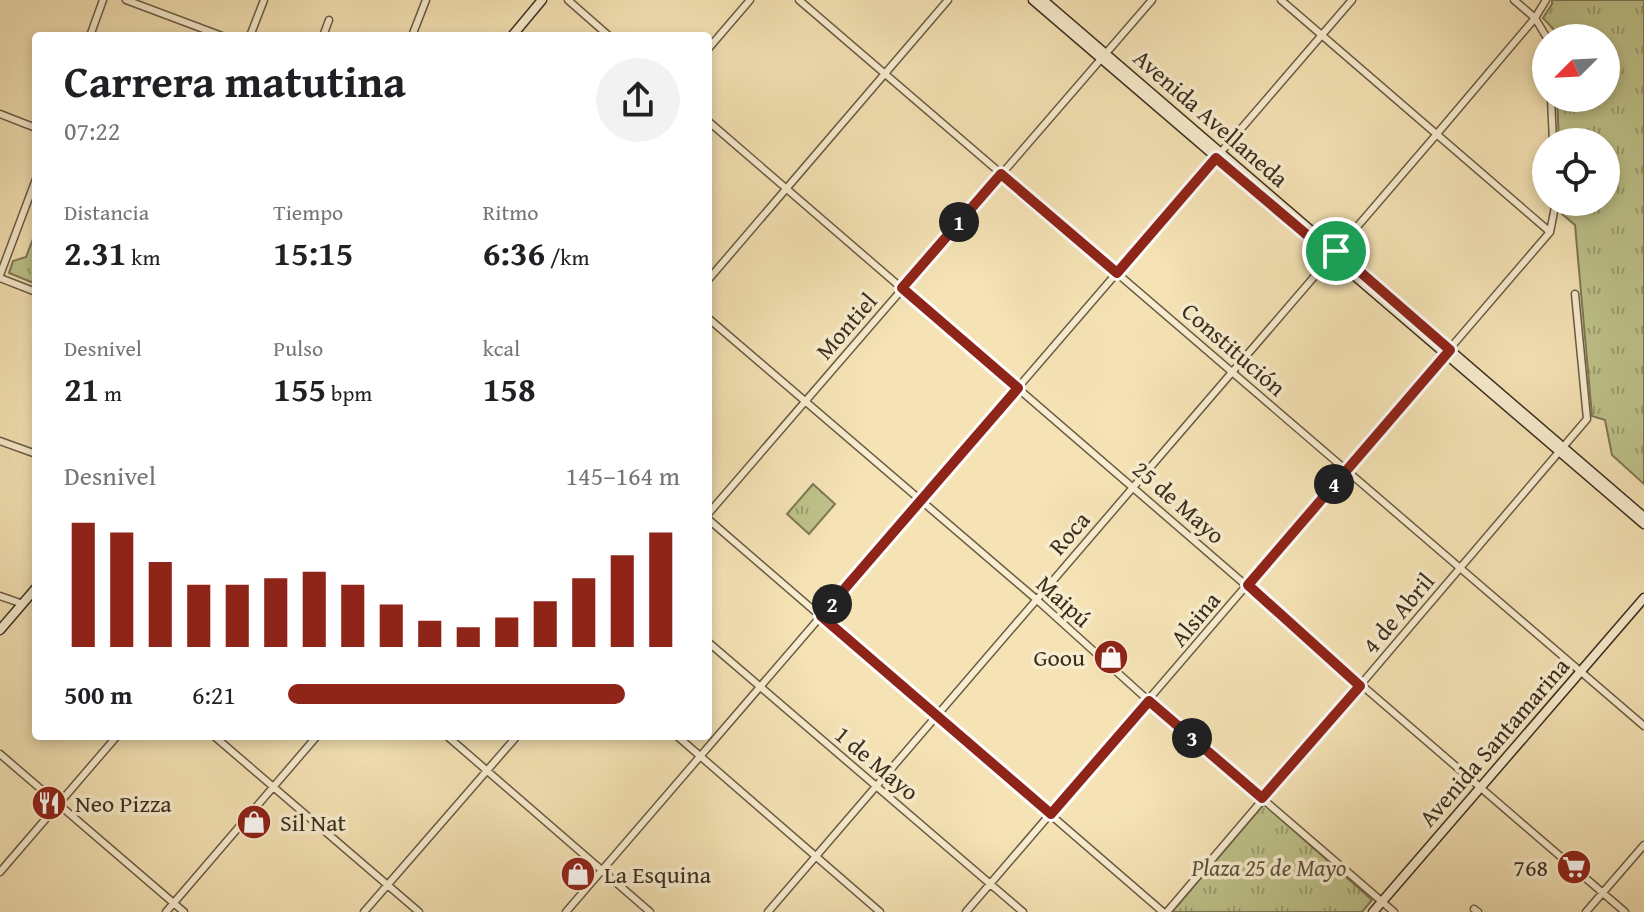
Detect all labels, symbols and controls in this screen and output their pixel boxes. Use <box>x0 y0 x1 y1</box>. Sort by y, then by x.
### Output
north arrow <box>1532 24 1620 112</box>
map controls <box>1532 24 1620 216</box>
street label: Avenida Avellaneda <box>1126 41 1297 196</box>
text: Carrera matutina <box>64 49 406 113</box>
button: share <box>596 58 680 142</box>
text: 07:22 <box>64 111 120 150</box>
button: locate <box>1532 128 1620 216</box>
text: Distancia <box>64 196 149 228</box>
text: Tiempo <box>273 196 343 228</box>
text: Ritmo <box>483 196 538 228</box>
pin: 1 <box>939 202 979 242</box>
text: 1 <box>953 206 965 238</box>
pin <box>1302 217 1370 285</box>
text: 2.31 <box>64 228 126 277</box>
text: 15:15 <box>273 228 353 277</box>
text: 6:36 <box>483 228 545 277</box>
icon: arrive <box>1314 229 1358 273</box>
text: km <box>126 241 160 273</box>
text: /km <box>545 241 590 273</box>
street label: Montiel <box>807 285 885 367</box>
street label: Constitución <box>1174 294 1294 405</box>
text: Desnivel <box>64 332 142 364</box>
text: Pulso <box>273 332 323 364</box>
text: kcal <box>483 332 520 364</box>
text: 21 <box>64 364 99 413</box>
text: 155 <box>273 364 326 413</box>
text: 158 <box>483 364 536 413</box>
text: m <box>99 377 122 409</box>
text: bpm <box>326 377 372 409</box>
street label: 25 de Mayo <box>1125 452 1233 552</box>
text: Desnivel <box>64 456 156 495</box>
text: 145–164 m <box>566 456 680 495</box>
pin: 4 <box>1314 464 1354 504</box>
text: 4 <box>1328 468 1340 500</box>
street label: Roca <box>1040 503 1098 563</box>
street label: 4 de Abril <box>1354 565 1443 661</box>
street label: Maipú <box>1029 567 1099 635</box>
street label: Alsina <box>1162 583 1229 654</box>
pin: 2 <box>812 584 852 624</box>
text: 2 <box>826 588 838 620</box>
shop icon: Goou <box>1092 638 1130 676</box>
place label: Goou <box>1033 640 1085 675</box>
street label: Avenida Santamarina <box>1410 649 1578 834</box>
text: 500 m <box>64 675 132 714</box>
text: 6:21 <box>192 675 236 714</box>
street label: 1 de Mayo <box>827 717 927 809</box>
pin: 3 <box>1172 718 1212 758</box>
text: 3 <box>1186 722 1198 754</box>
restaurant icon: Neo Pizza <box>30 784 68 822</box>
place label: Neo Pizza <box>75 786 172 821</box>
shop icon: Sil Nat <box>235 803 273 841</box>
place label: Sil Nat <box>280 805 347 840</box>
supermarket icon: 768 <box>1555 848 1593 886</box>
park label: Plaza 25 de Mayo <box>1191 850 1346 885</box>
place label: 768 <box>1513 850 1548 885</box>
shop icon: La Esquina <box>559 855 597 893</box>
place label: La Esquina <box>604 857 712 892</box>

